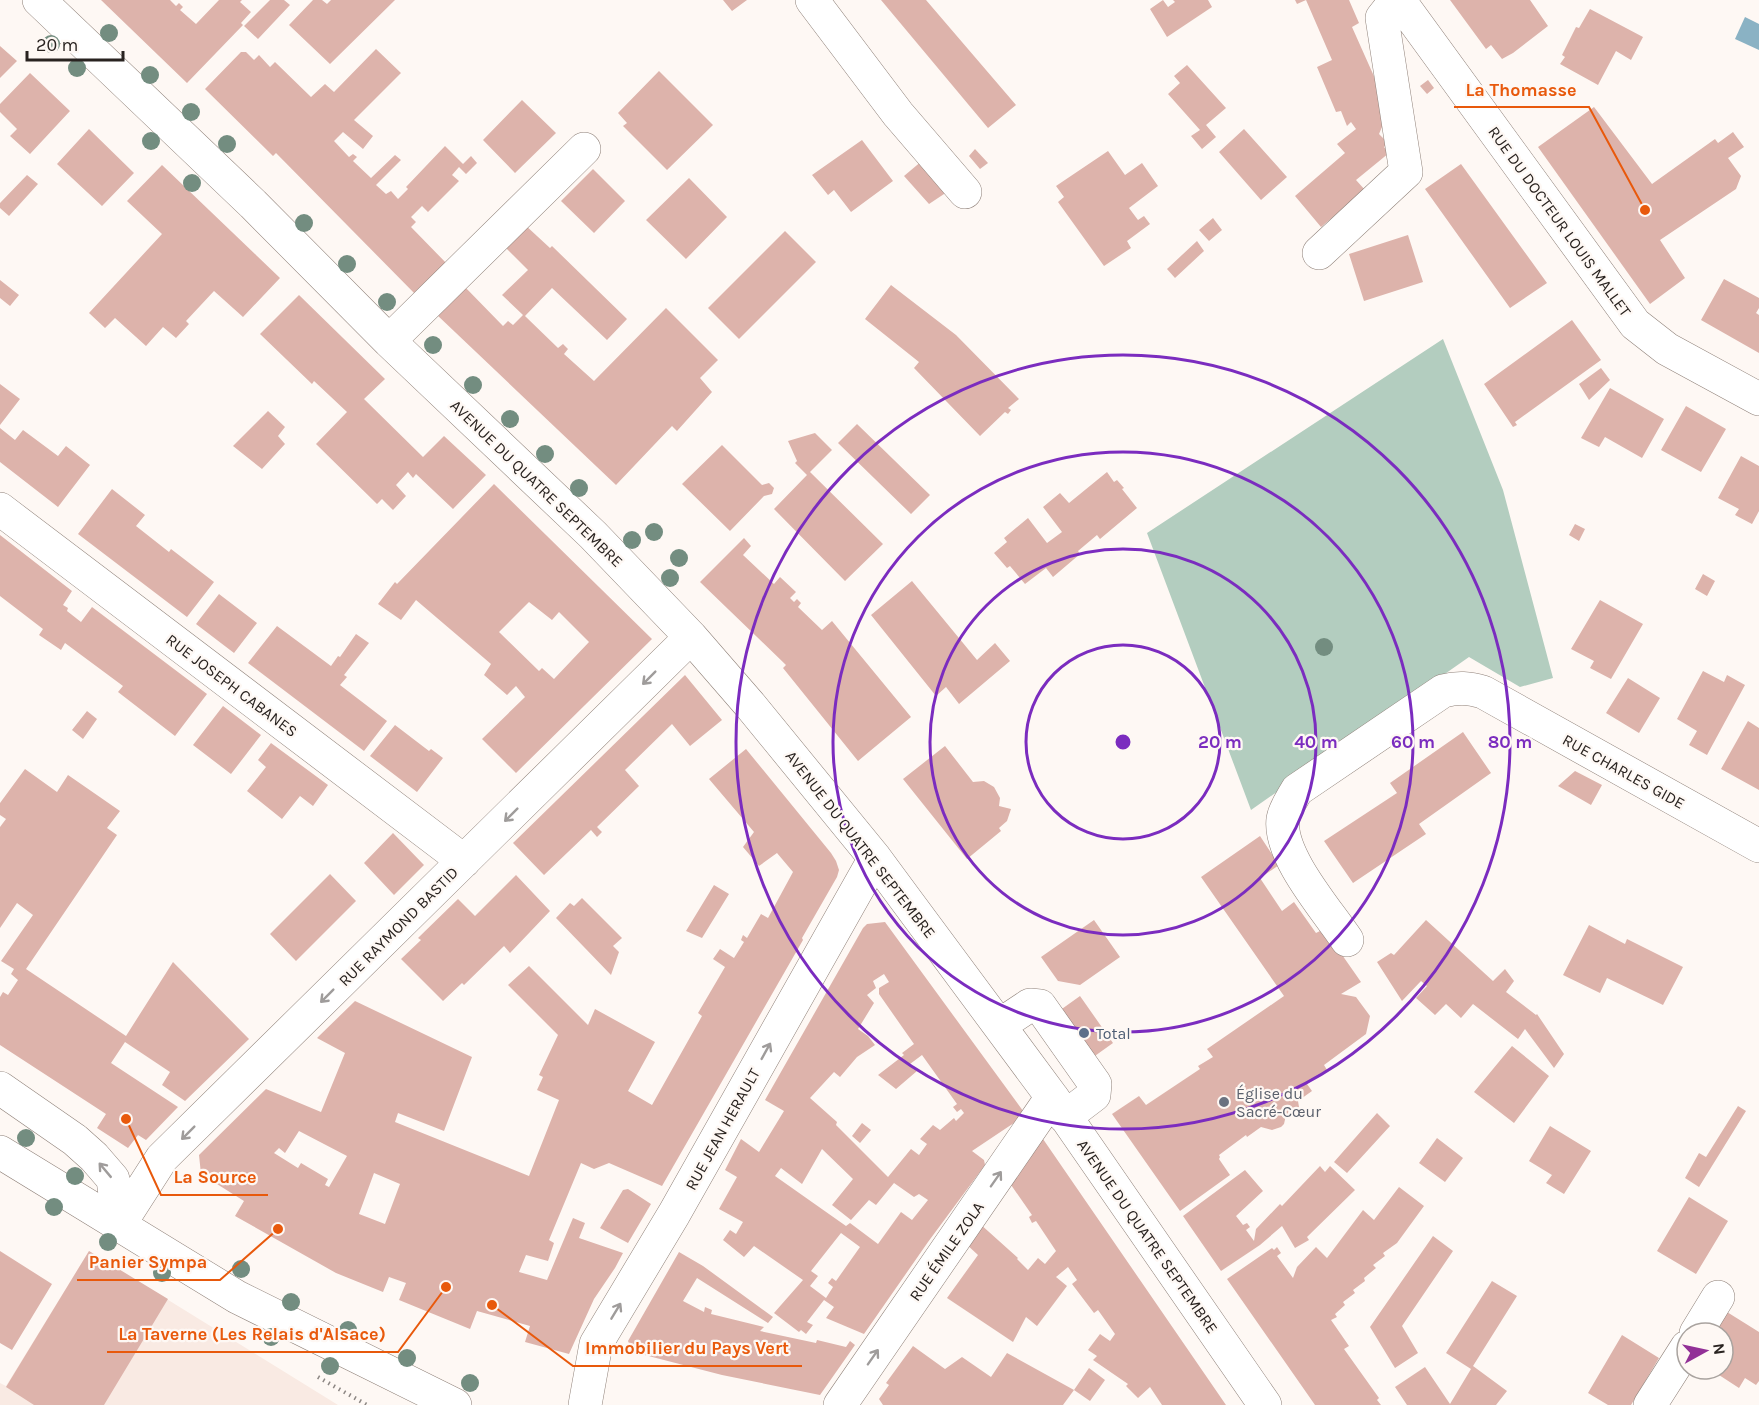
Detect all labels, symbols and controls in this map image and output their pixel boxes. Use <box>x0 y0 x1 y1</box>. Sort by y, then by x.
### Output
scale bar <box>27 24 123 62</box>
text: 20 m <box>36 34 78 56</box>
callout: La Thomasse <box>1454 71 1589 107</box>
text: La Thomasse <box>1465 79 1577 101</box>
street label: RUE DU DOCTEUR LOUIS MALLET <box>1484 122 1635 320</box>
street label: AVENUE DU QUATRE SEPTEMBRE <box>446 396 627 571</box>
street label: RUE JOSEPH CABANES <box>162 630 301 741</box>
one-way arrow <box>642 670 657 685</box>
street label: RUE CHARLES GIDE <box>1559 730 1688 813</box>
text: 20 m <box>1198 731 1242 753</box>
text: 40 m <box>1294 731 1338 753</box>
text: 60 m <box>1391 731 1435 753</box>
text: 80 m <box>1488 731 1532 753</box>
centre of rings <box>1113 732 1133 752</box>
street label: AVENUE DU QUATRE SEPTEMBRE <box>782 747 940 942</box>
one-way arrow <box>503 807 518 822</box>
street label: RUE RAYMOND BASTID <box>335 863 462 990</box>
one-way arrow <box>319 989 334 1003</box>
place label: Total <box>1096 1024 1131 1043</box>
marker: Total <box>1077 1026 1091 1040</box>
one-way arrow <box>760 1043 772 1060</box>
street label: RUE JEAN HERAULT <box>681 1065 764 1193</box>
place label: Église du Sacré-Cœur <box>1236 1084 1321 1121</box>
marker: Église du Sacré-Cœur <box>1217 1095 1231 1109</box>
one-way arrow <box>181 1126 196 1140</box>
street label: AVENUE DU QUATRE SEPTEMBRE <box>1073 1136 1222 1337</box>
callout: La Source <box>161 1159 268 1195</box>
one-way arrow <box>98 1163 112 1178</box>
text: La Source <box>173 1166 257 1188</box>
one-way arrow <box>990 1171 1002 1188</box>
street label: RUE ÉMILE ZOLA <box>905 1198 988 1305</box>
callout: Panier Sympa <box>77 1244 220 1280</box>
text: Panier Sympa <box>89 1251 207 1273</box>
one-way arrow <box>610 1303 622 1320</box>
callout: La Taverne (Les Relais d'Alsace) <box>107 1316 398 1352</box>
north arrow <box>1675 1321 1735 1381</box>
text: La Taverne (Les Relais d'Alsace) <box>118 1323 386 1345</box>
callout: Immobilier du Pays Vert <box>573 1330 802 1366</box>
text: Immobilier du Pays Vert <box>585 1337 789 1359</box>
text: N <box>1709 1342 1730 1356</box>
one-way arrow <box>867 1349 879 1365</box>

